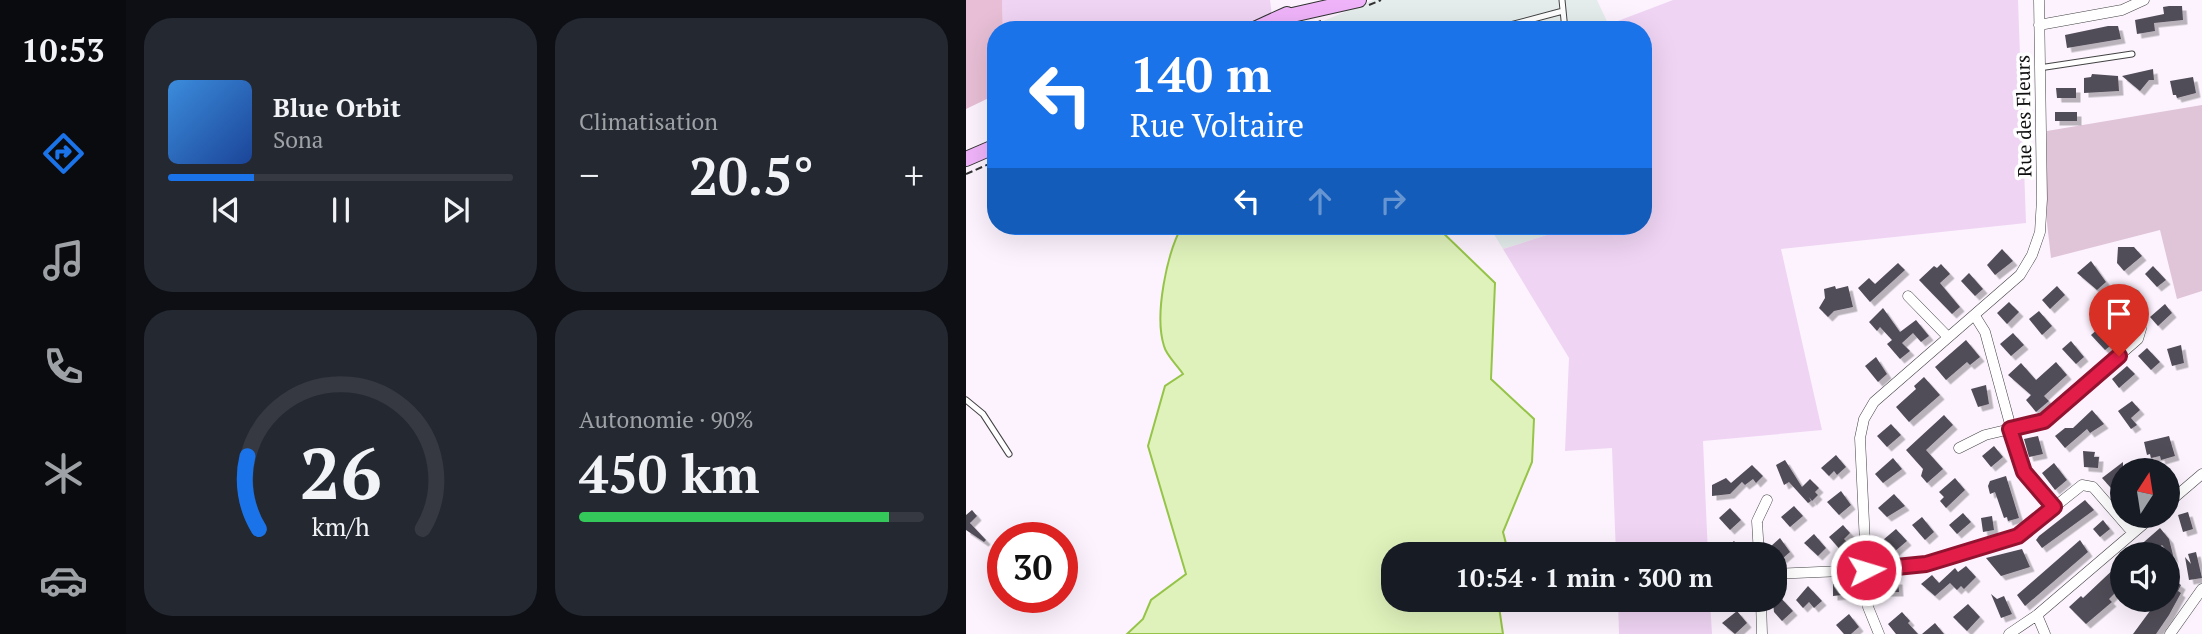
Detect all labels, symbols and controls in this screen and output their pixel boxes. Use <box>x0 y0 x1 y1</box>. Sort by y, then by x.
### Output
text: 10:53 <box>21 29 105 71</box>
text: 140 m <box>1130 41 1272 106</box>
icon: left <box>1015 49 1106 140</box>
street label: Rue des Fleurs <box>2009 55 2037 177</box>
text: Blue Orbit <box>273 90 401 124</box>
text: Rue Voltaire <box>1130 104 1304 146</box>
text: Climatisation <box>579 106 718 137</box>
text: Sona <box>273 124 323 155</box>
icon: directions <box>39 129 88 178</box>
text: 20.5° <box>689 141 814 210</box>
text: − <box>579 150 599 200</box>
text: + <box>904 150 924 200</box>
icon: left <box>1228 182 1266 220</box>
icon: ahead <box>1301 182 1339 220</box>
icon: right <box>1374 182 1412 220</box>
icon: previous <box>207 191 245 229</box>
icon: pause <box>322 191 360 229</box>
icon: next <box>437 191 475 229</box>
icon: music <box>39 236 88 285</box>
pin <box>2089 284 2149 356</box>
icon: arrive <box>2100 295 2138 333</box>
icon: phone <box>39 342 88 391</box>
text: Autonomie · 90% <box>579 404 754 435</box>
text: 26 <box>299 423 382 520</box>
text: 450 km <box>579 439 760 508</box>
icon: climate <box>39 449 88 498</box>
north arrow <box>2110 458 2180 528</box>
map controls <box>2110 458 2180 612</box>
text: km/h <box>312 510 370 543</box>
speed limit sign: 30 <box>987 522 1078 613</box>
position arrow <box>1829 533 1903 607</box>
button: sound <box>2110 542 2180 612</box>
icon: car <box>39 556 88 605</box>
text: 10:54 · 1 min · 300 m <box>1455 560 1713 594</box>

